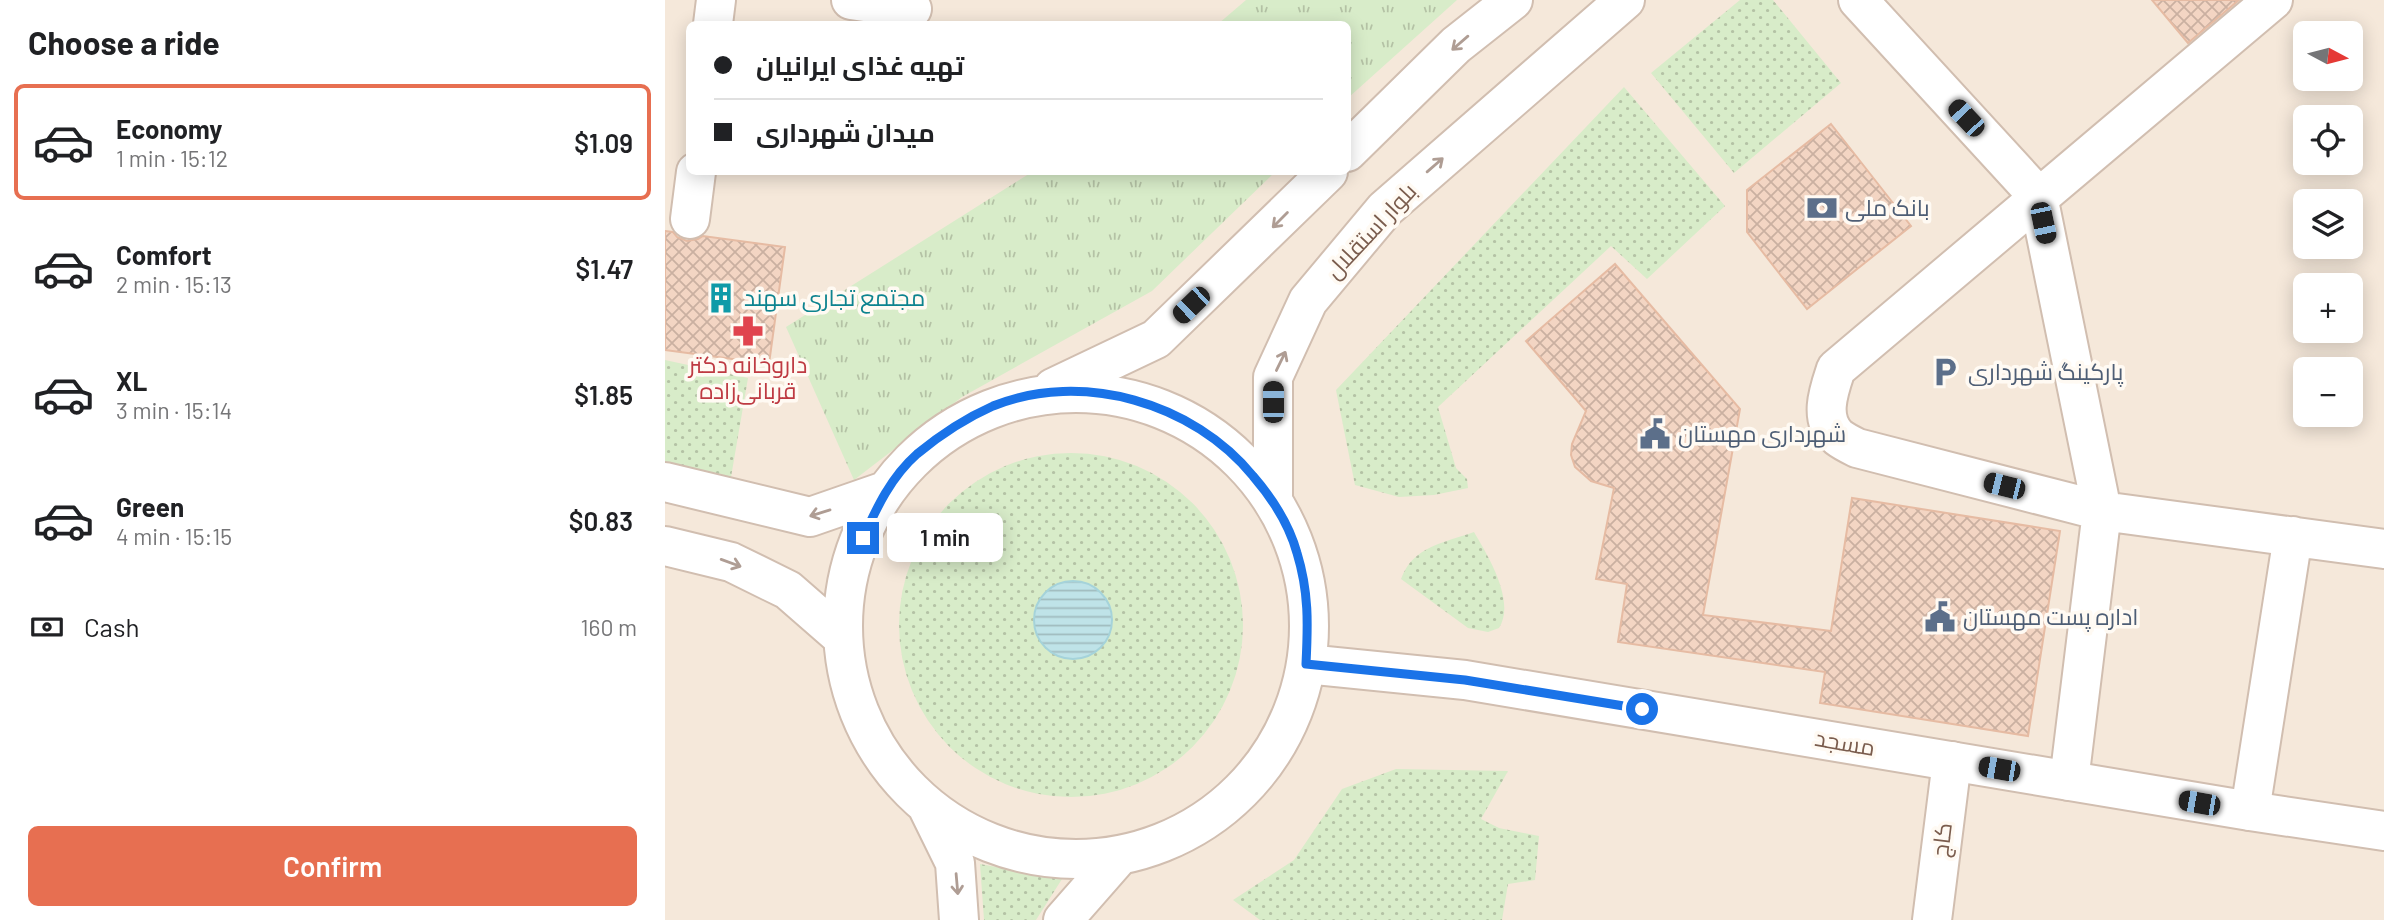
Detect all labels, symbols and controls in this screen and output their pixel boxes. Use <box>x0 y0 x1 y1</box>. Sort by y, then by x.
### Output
north arrow <box>2293 21 2363 91</box>
map controls <box>2293 21 2363 427</box>
text: Choose a ride <box>28 23 220 61</box>
one-way arrow <box>1451 35 1469 51</box>
text: تهیه غذای ایرانیان <box>756 49 964 80</box>
car <box>1944 95 1989 141</box>
button: locate <box>2293 105 2363 175</box>
icon: car <box>32 111 95 174</box>
text: Economy <box>116 113 222 144</box>
text: میدان شهرداری <box>756 116 935 147</box>
text: $1.09 <box>574 127 633 158</box>
text: 1 min · 15:12 <box>116 144 228 172</box>
one-way arrow <box>1426 157 1444 173</box>
street label: بلوار استقلال <box>1319 177 1422 285</box>
button: layers <box>2293 189 2363 259</box>
bank icon: بانک ملی <box>1805 191 1839 225</box>
place label: بانک ملی <box>1845 193 1930 222</box>
car <box>2029 200 2058 246</box>
one-way arrow <box>1271 211 1288 228</box>
icon: car <box>32 237 95 300</box>
text: Comfort <box>116 239 212 270</box>
text: $1.47 <box>576 253 633 284</box>
text: 2 min · 15:13 <box>116 270 232 298</box>
button: + <box>2293 273 2363 343</box>
building icon: مجتمع تجاری سهند <box>704 281 738 315</box>
place label: مجتمع تجاری سهند <box>744 283 925 314</box>
car <box>1169 283 1214 327</box>
pharmacy icon: داروخانه دکتر قربانی‌زاده <box>731 314 765 348</box>
place label: داروخانه دکتر قربانی‌زاده <box>687 350 807 405</box>
one-way arrow <box>1275 351 1288 372</box>
parking icon: پارکینگ شهرداری <box>1928 355 1962 389</box>
place label: پارکینگ شهرداری <box>1968 357 2123 387</box>
button: − <box>2293 357 2363 427</box>
icon: car <box>32 363 95 426</box>
text: XL <box>116 365 147 396</box>
text: $1.85 <box>574 379 633 410</box>
car <box>1263 381 1284 423</box>
text: 3 min · 15:14 <box>116 396 232 424</box>
public building icon: شهرداری مهستان <box>1638 417 1672 451</box>
place label: شهرداری مهستان <box>1678 419 1846 448</box>
car <box>1982 471 2027 501</box>
icon: car <box>32 489 95 552</box>
text: Green <box>116 491 184 522</box>
text: $0.83 <box>569 505 633 536</box>
one-way arrow <box>809 507 831 520</box>
callout: 1 min <box>887 514 1003 562</box>
text: 4 min · 15:15 <box>116 522 232 550</box>
route end <box>847 522 879 554</box>
text: 1 min <box>920 523 970 551</box>
one-way arrow <box>720 558 741 570</box>
public building icon: اداره پست مهستان <box>1923 600 1957 634</box>
place label: اداره پست مهستان <box>1963 602 2138 632</box>
icon: cash <box>28 608 66 646</box>
text: Cash <box>84 611 139 642</box>
text: 160 m <box>580 613 637 641</box>
route start <box>1626 693 1658 725</box>
street label: مسجد <box>1813 723 1878 761</box>
car <box>1977 755 2022 783</box>
car <box>2177 789 2222 817</box>
street label: کاج <box>1925 821 1960 859</box>
button: Confirm <box>28 826 637 906</box>
one-way arrow <box>951 872 964 895</box>

